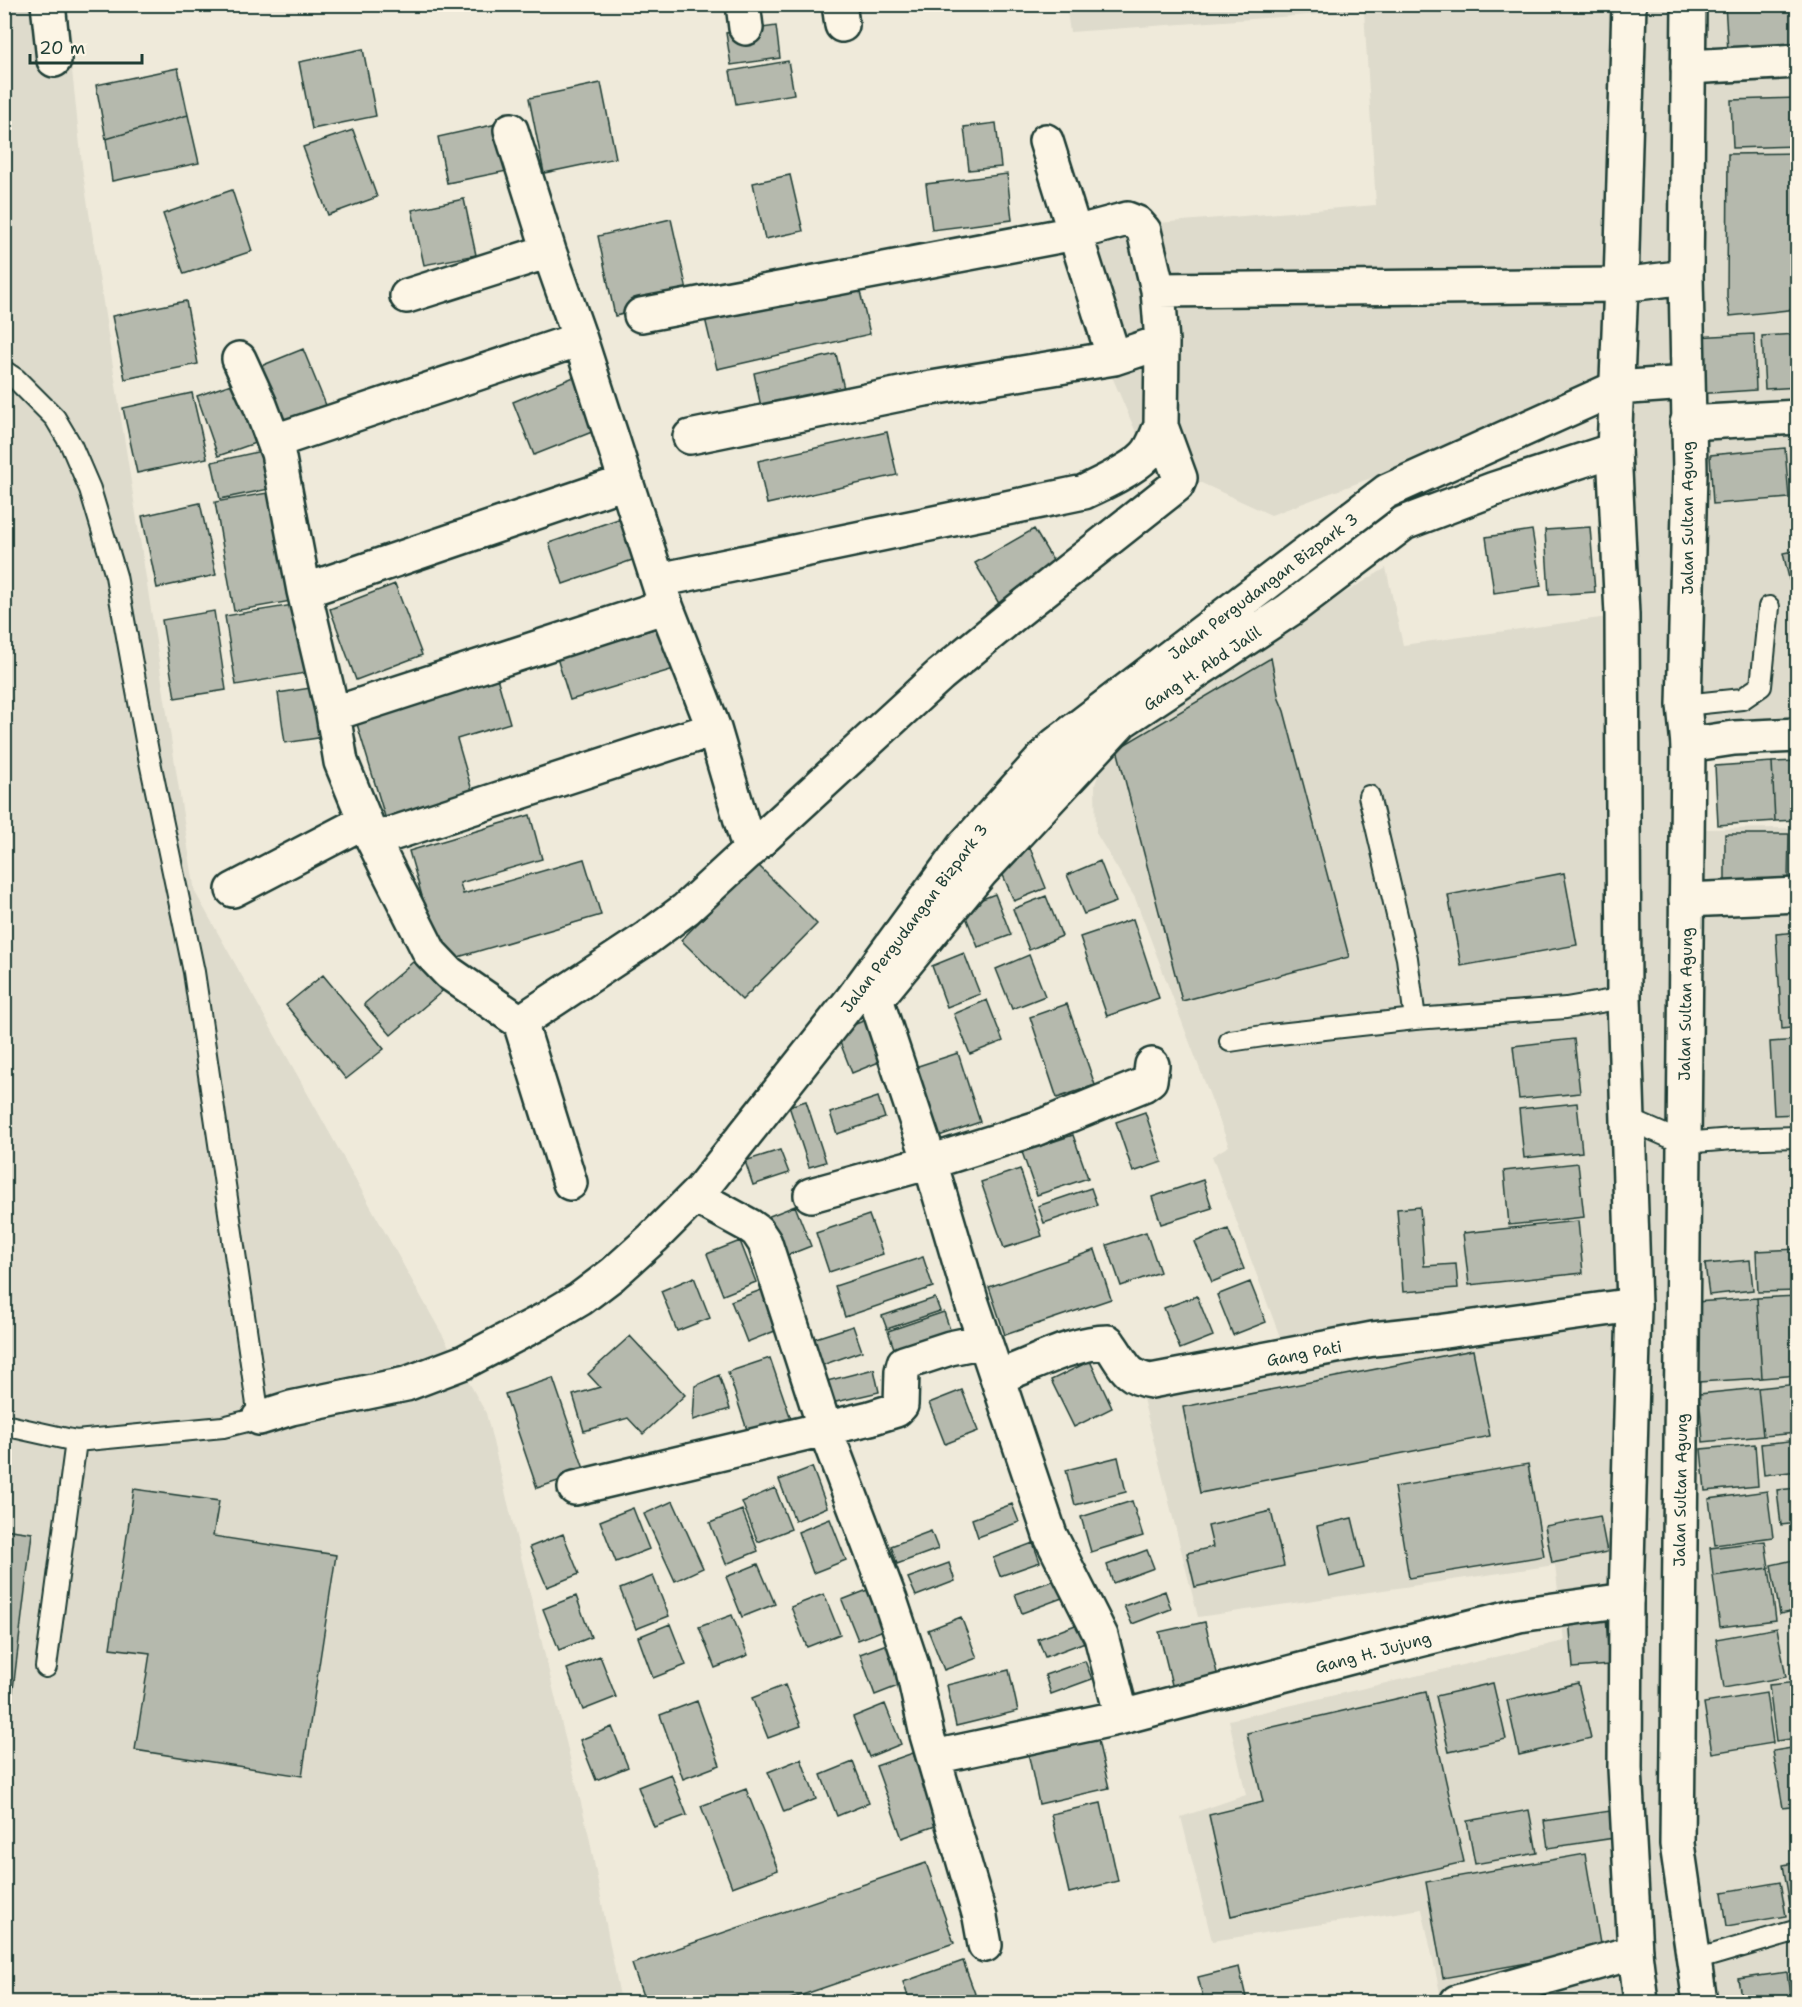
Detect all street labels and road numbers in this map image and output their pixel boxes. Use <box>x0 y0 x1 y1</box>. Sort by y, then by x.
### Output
street label: Jalan Sultan Agung <box>1677 441 1698 595</box>
street label: Jalan Pergudangan Bizpark 3 <box>1164 508 1362 664</box>
street label: Gang H. Abd Jalil <box>1139 621 1265 716</box>
street label: Jalan Pergudangan Bizpark 3 <box>836 819 992 1017</box>
street label: Jalan Sultan Agung <box>1674 927 1697 1081</box>
street label: Gang Pati <box>1265 1336 1344 1371</box>
street label: Jalan Sultan Agung <box>1669 1413 1692 1567</box>
street label: Gang H. Jujung <box>1313 1627 1433 1678</box>

